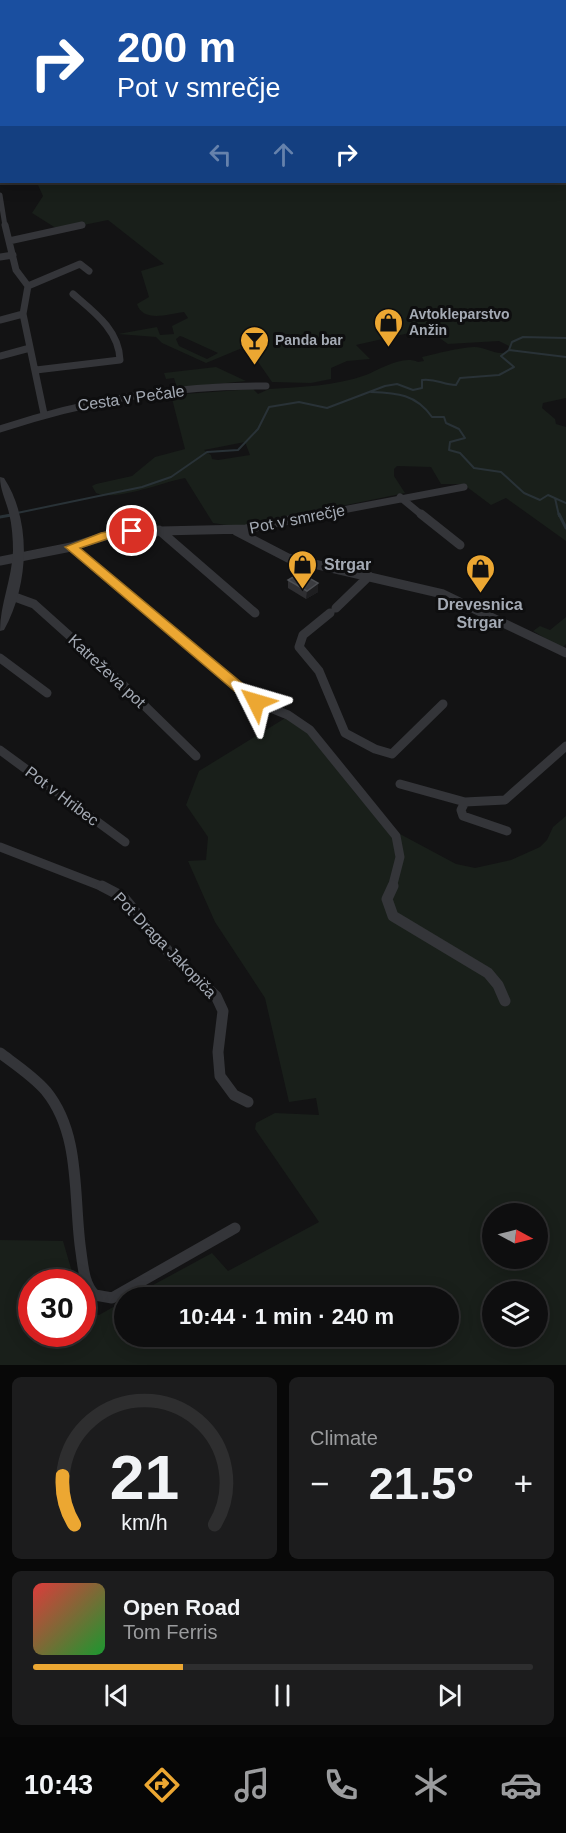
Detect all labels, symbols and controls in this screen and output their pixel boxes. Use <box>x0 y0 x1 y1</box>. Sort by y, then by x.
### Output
icon: right <box>18 24 96 102</box>
text: 200 m <box>117 24 236 71</box>
text: Pot v smrečje <box>117 73 281 103</box>
icon: left <box>204 138 237 171</box>
icon: ahead <box>267 138 300 171</box>
icon: right <box>330 138 363 171</box>
shop icon: Avtokleparstvo Anžin <box>372 306 404 348</box>
place label: Avtokleparstvo Anžin <box>409 306 510 338</box>
bar icon: Panda bar <box>238 324 270 366</box>
place label: Panda bar <box>275 332 343 348</box>
street label: Cesta v Pečale <box>77 382 186 414</box>
street label: Pot v smrečje <box>248 501 346 537</box>
pin <box>106 505 157 556</box>
icon: arrive <box>115 514 148 547</box>
shop icon: Strgar <box>287 548 319 590</box>
shop icon: Drevesnica Strgar <box>464 552 496 594</box>
place label: Strgar <box>324 556 371 573</box>
place label: Drevesnica Strgar <box>437 596 523 631</box>
street label: Katreževa pot <box>65 631 149 711</box>
position arrow <box>224 670 288 734</box>
street label: Pot v Hribec <box>22 763 102 829</box>
street label: Pot Draga Jakopiča <box>110 889 220 1001</box>
north arrow <box>482 1203 548 1269</box>
map controls <box>482 1203 548 1347</box>
speed limit sign: 30 <box>18 1269 96 1347</box>
button: layers <box>482 1281 548 1347</box>
text: 10:44 · 1 min · 240 m <box>179 1304 394 1329</box>
text: Climate <box>310 1427 378 1449</box>
text: 21 <box>110 1443 179 1512</box>
text: 21.5° <box>369 1458 474 1509</box>
text: − <box>310 1465 329 1502</box>
text: + <box>514 1465 533 1502</box>
text: km/h <box>121 1511 168 1535</box>
text: Open Road <box>123 1595 240 1620</box>
text: Tom Ferris <box>123 1621 217 1643</box>
icon: previous <box>100 1679 133 1712</box>
icon: pause <box>266 1679 299 1712</box>
icon: next <box>433 1679 466 1712</box>
icon: directions <box>141 1764 183 1806</box>
icon: music <box>231 1764 273 1806</box>
icon: phone <box>320 1764 362 1806</box>
icon: climate <box>410 1764 452 1806</box>
icon: car <box>500 1764 542 1806</box>
text: 10:43 <box>24 1770 93 1800</box>

